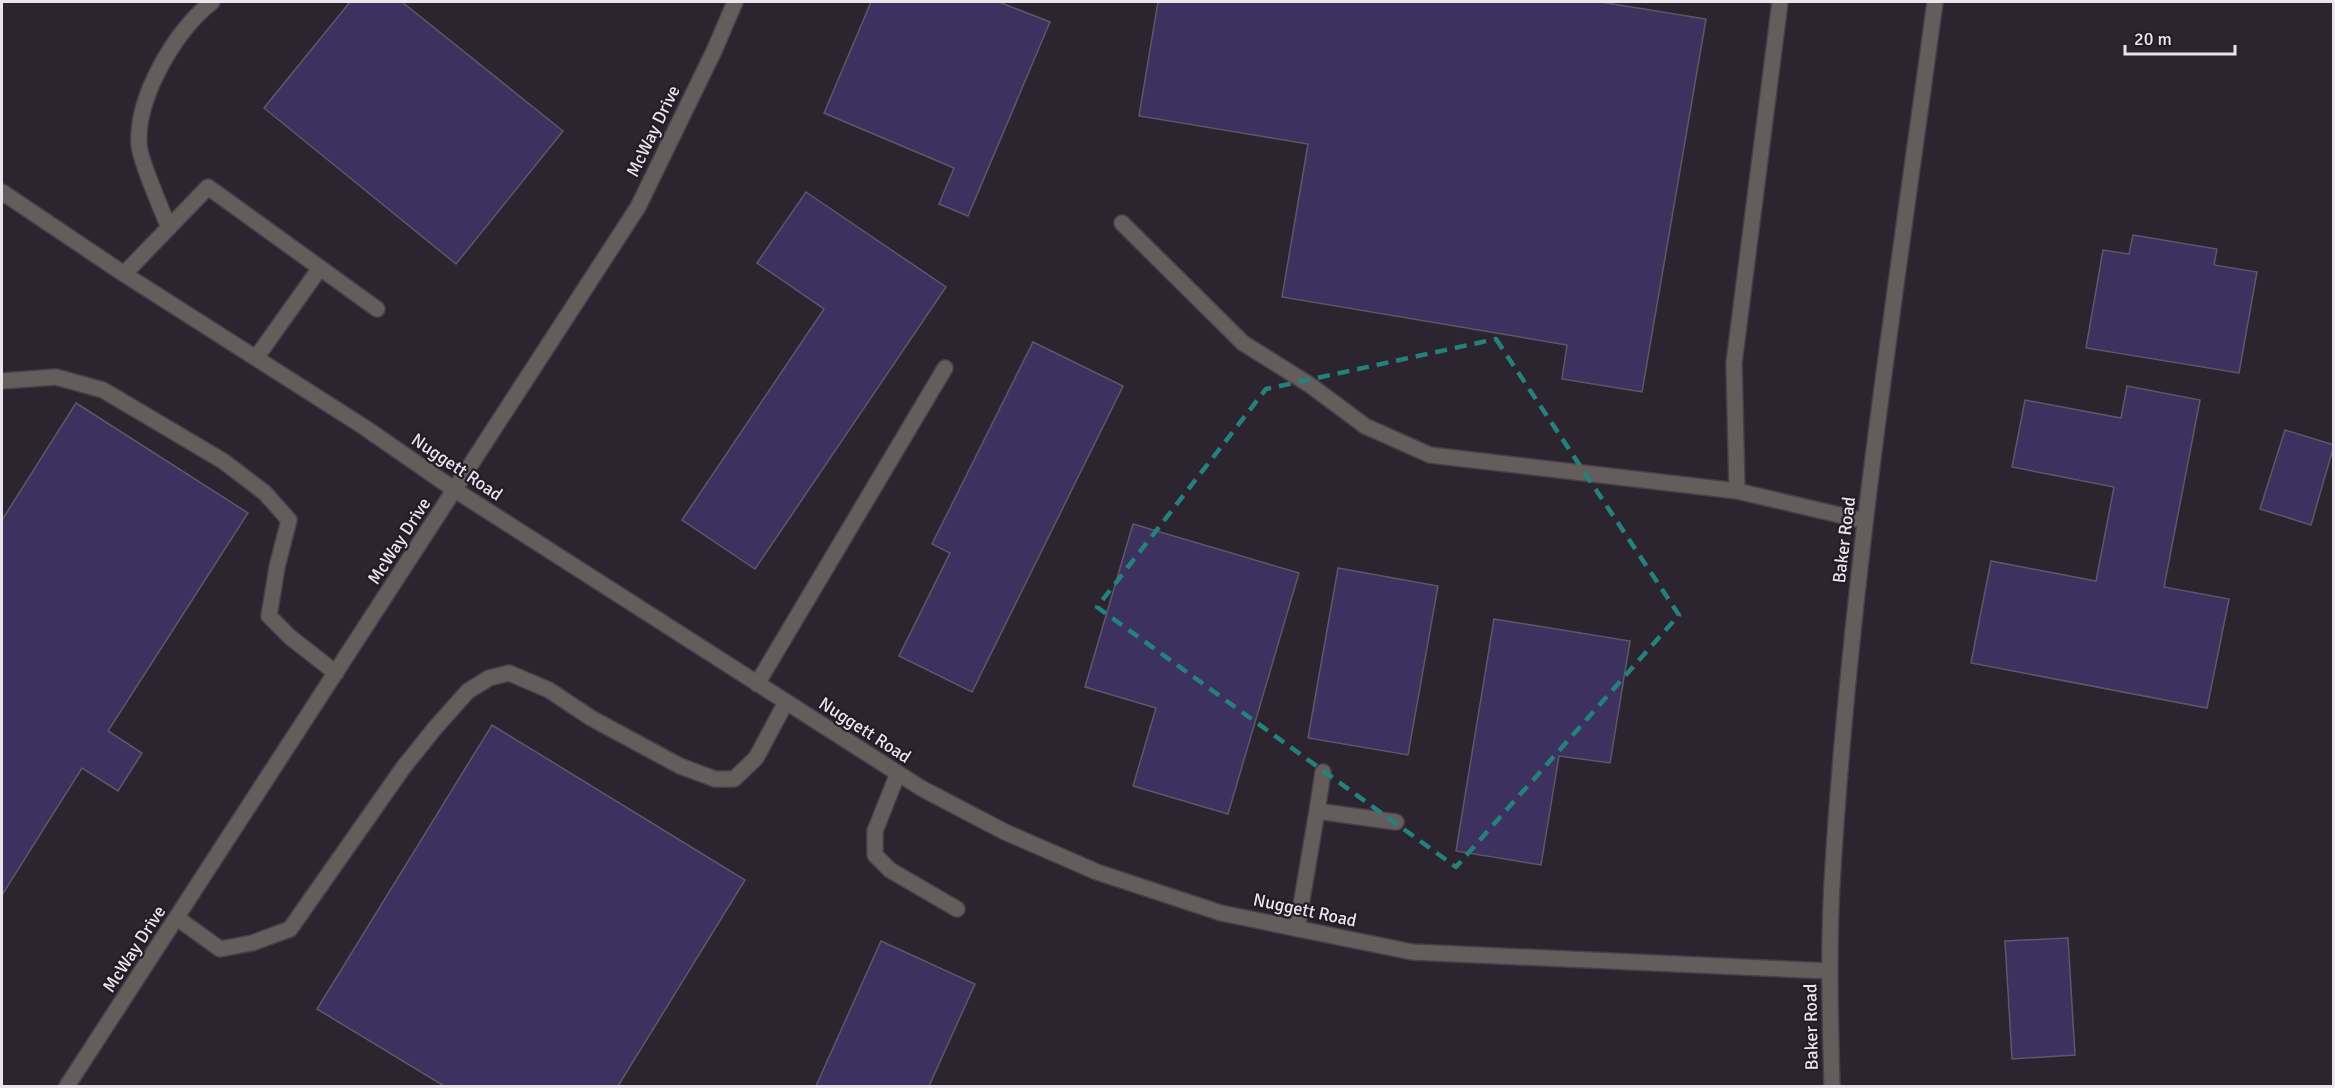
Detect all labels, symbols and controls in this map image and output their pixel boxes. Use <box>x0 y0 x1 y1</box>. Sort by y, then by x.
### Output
scale bar <box>2125 18 2234 56</box>
text: 20 m <box>2134 28 2172 50</box>
street label: McWay Drive <box>621 82 685 180</box>
street label: Nuggett Road <box>407 428 507 506</box>
street label: McWay Drive <box>363 493 435 589</box>
street label: Baker Road <box>1828 496 1860 584</box>
street label: Nuggett Road <box>815 692 915 768</box>
street label: Nuggett Road <box>1251 888 1359 932</box>
street label: McWay Drive <box>98 901 170 997</box>
street label: Baker Road <box>1799 983 1823 1071</box>

